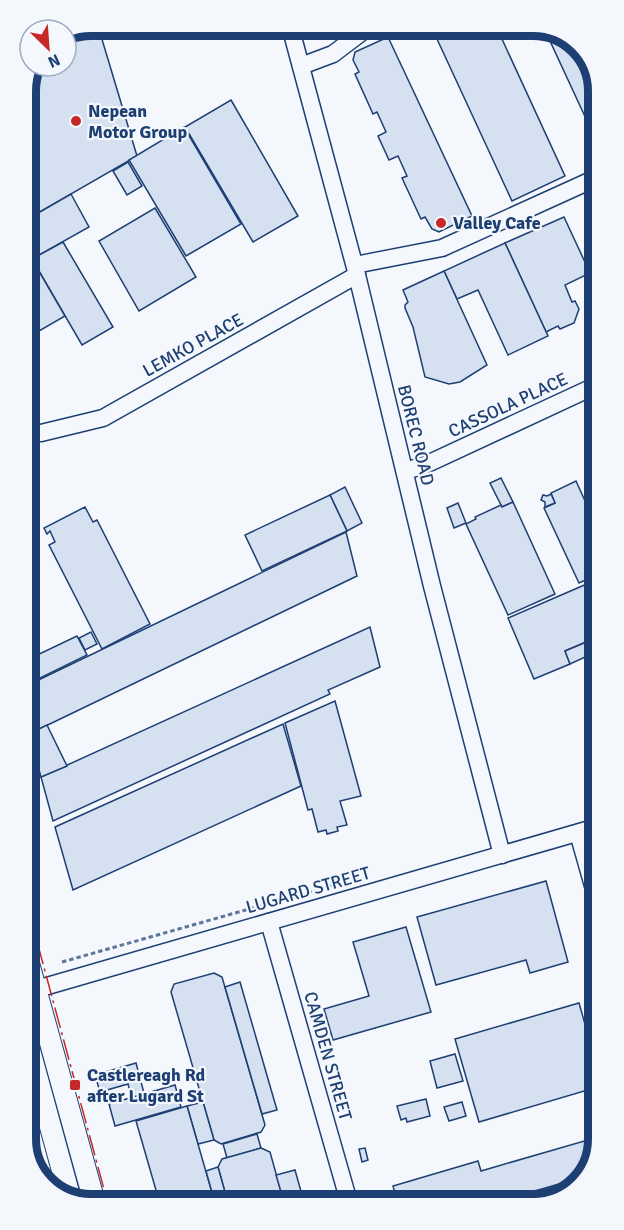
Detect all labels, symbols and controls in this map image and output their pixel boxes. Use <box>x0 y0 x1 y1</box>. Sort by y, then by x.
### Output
north arrow <box>18 18 78 78</box>
text: N <box>45 49 63 72</box>
place label: Nepean Motor Group <box>88 100 187 143</box>
marker: Nepean Motor Group <box>69 114 83 128</box>
place label: Valley Cafe <box>453 212 541 234</box>
marker: Valley Cafe <box>434 216 448 230</box>
street label: LEMKO PLACE <box>139 308 247 382</box>
street label: CASSOLA PLACE <box>445 368 571 442</box>
street label: BOREC ROAD <box>393 382 439 488</box>
street label: LUGARD STREET <box>243 862 373 918</box>
street label: CAMDEN STREET <box>299 989 357 1123</box>
place label: Castlereagh Rd after Lugard St <box>87 1064 205 1107</box>
marker: Castlereagh Rd after Lugard St <box>68 1078 82 1092</box>

